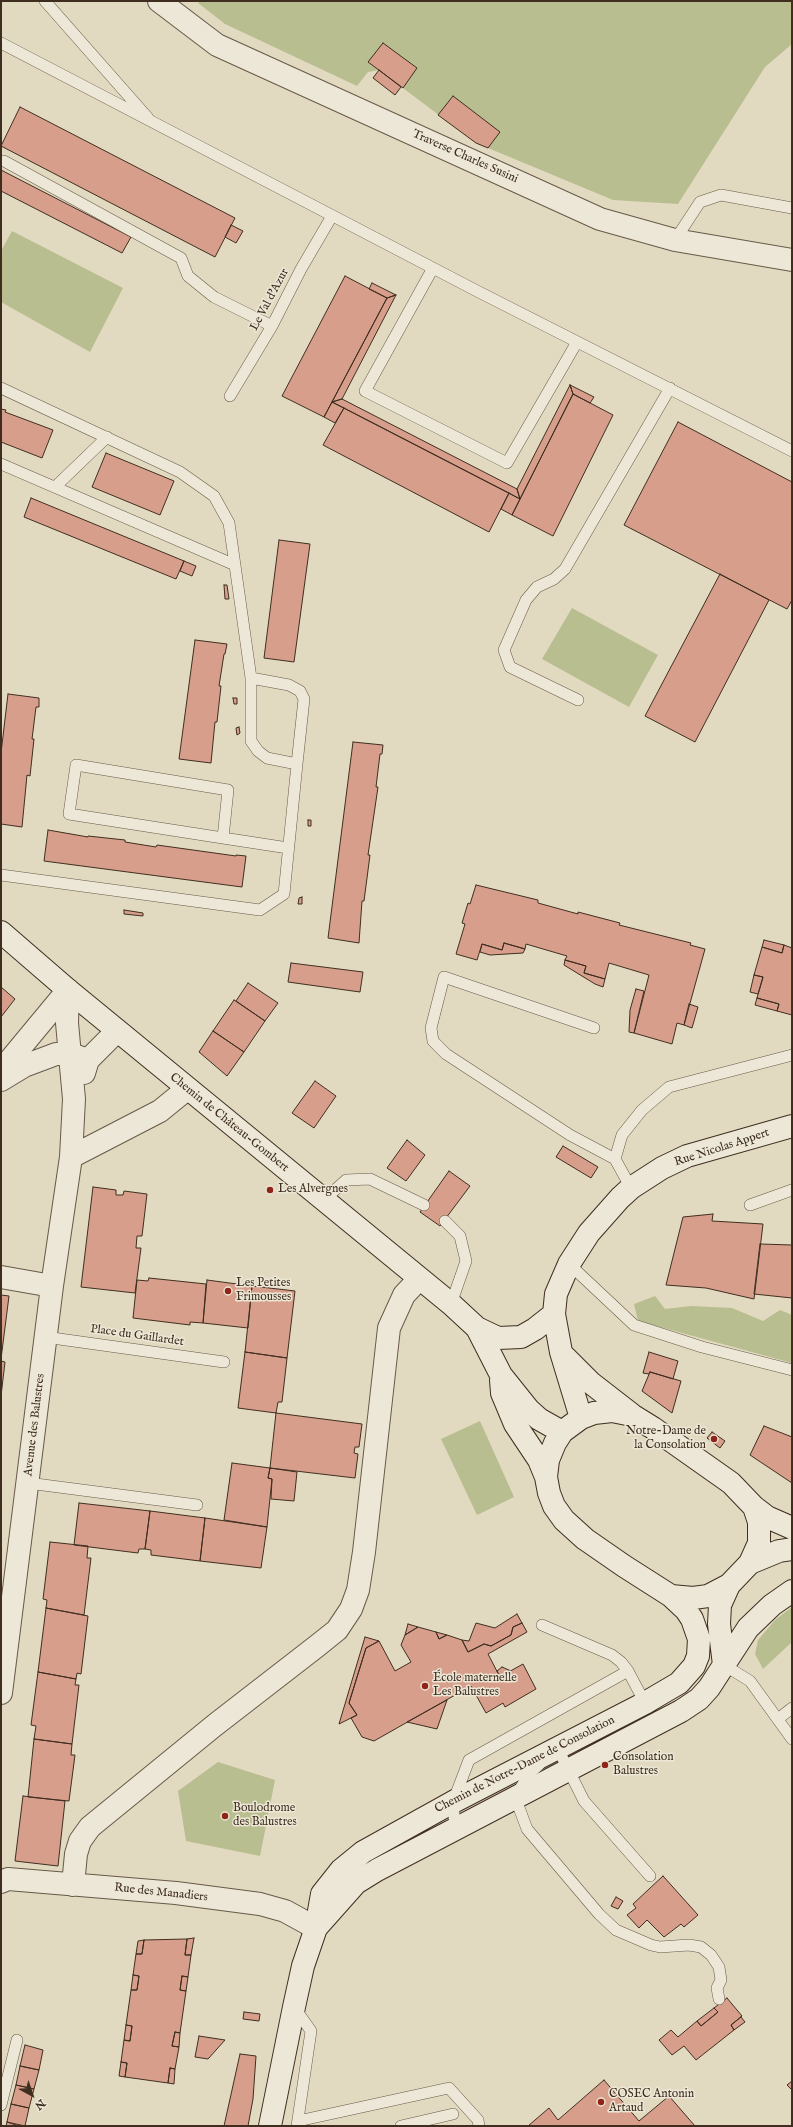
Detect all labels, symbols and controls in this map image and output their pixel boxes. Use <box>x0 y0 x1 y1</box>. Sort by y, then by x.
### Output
street label: Traverse Charles Susini <box>410 127 520 187</box>
street label: Le Val d'Azur <box>248 266 292 334</box>
street label: Chemin de Château-Gombert <box>167 1071 291 1175</box>
street label: Rue Nicolas Appert <box>673 1126 771 1170</box>
place label: Les Alvergnes <box>278 1183 348 1197</box>
marker: Les Alvergnes <box>265 1185 275 1195</box>
place label: Les Petites Frimousses <box>236 1277 291 1305</box>
marker: Les Petites Frimousses <box>223 1286 233 1296</box>
street label: Place du Gaillardet <box>89 1322 185 1350</box>
street label: Avenue des Balustres <box>22 1373 48 1477</box>
place label: Notre-Dame de la Consolation <box>626 1425 706 1453</box>
marker: Notre-Dame de la Consolation <box>709 1434 719 1444</box>
place label: École maternelle Les Balustres <box>433 1672 517 1700</box>
marker: École maternelle Les Balustres <box>420 1681 430 1691</box>
street label: Chemin de Notre-Dame de Consolation <box>433 1713 617 1817</box>
place label: Consolation Balustres <box>613 1751 674 1779</box>
marker: Consolation Balustres <box>600 1760 610 1770</box>
place label: Boulodrome des Balustres <box>233 1802 297 1830</box>
marker: Boulodrome des Balustres <box>220 1811 230 1821</box>
street label: Rue des Manadiers <box>114 1881 208 1905</box>
north arrow <box>12 2075 52 2115</box>
place label: COSEC Antonin Artaud <box>609 2088 694 2116</box>
text: N <box>32 2096 48 2113</box>
marker: COSEC Antonin Artaud <box>596 2097 606 2107</box>

